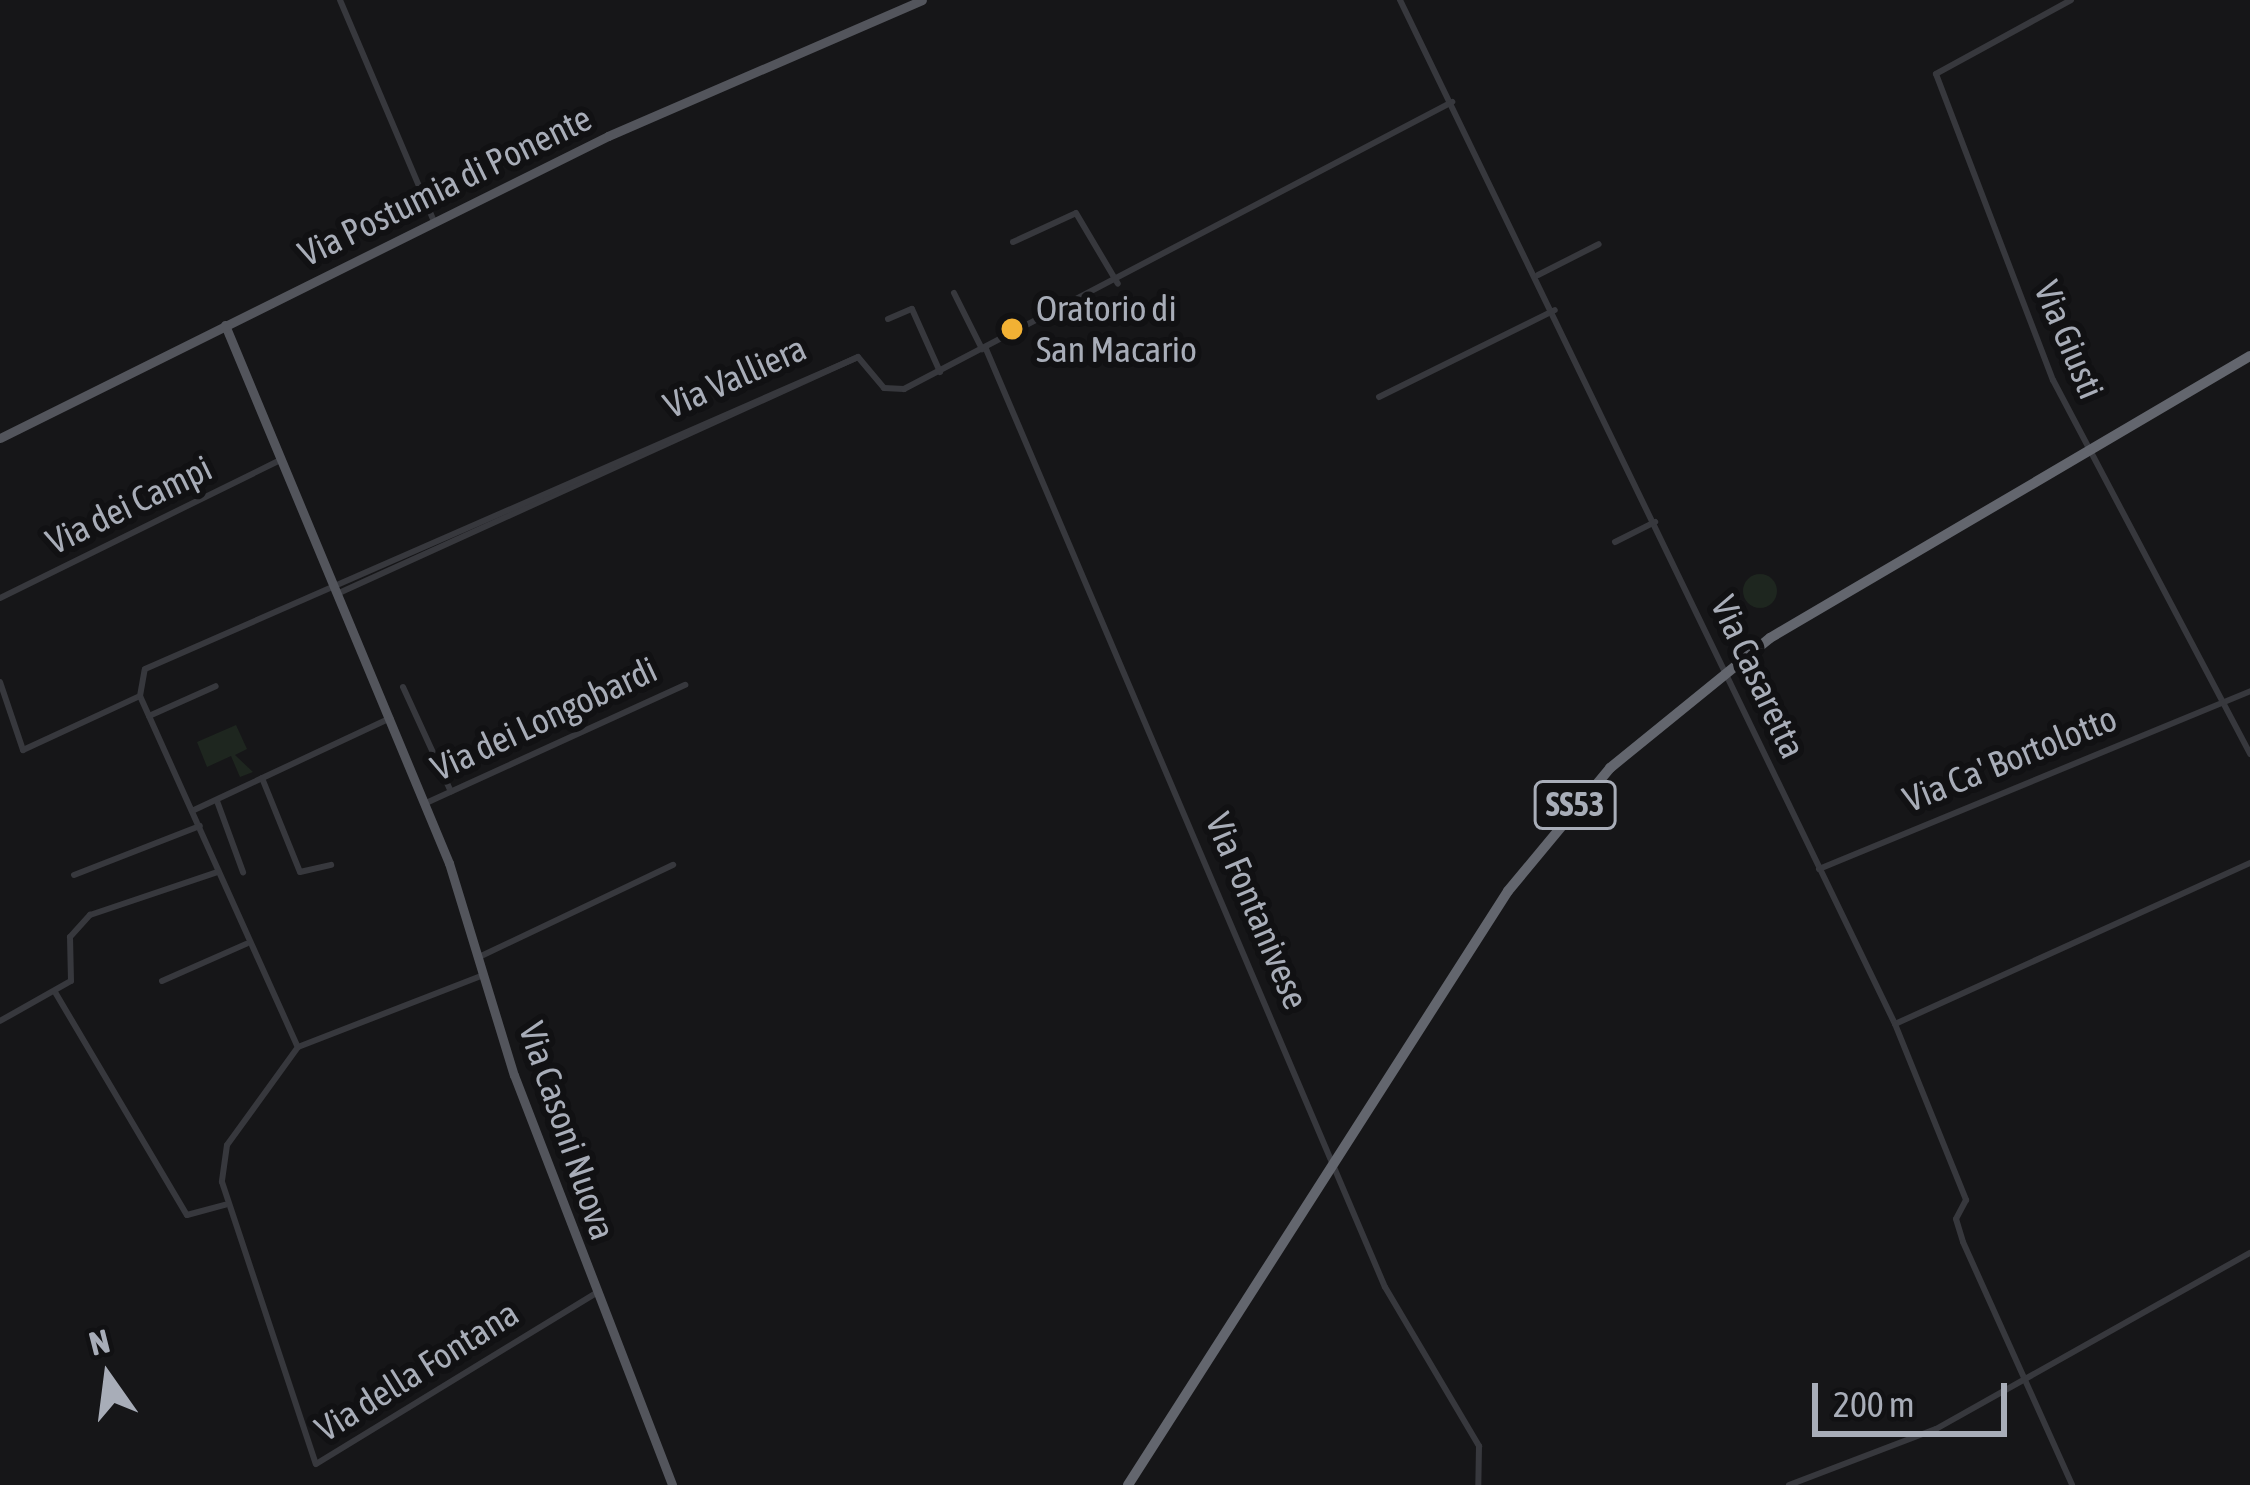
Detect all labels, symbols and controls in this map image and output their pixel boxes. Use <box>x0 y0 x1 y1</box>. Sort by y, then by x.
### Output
street label: Via Postumia di Ponente <box>292 96 598 276</box>
street label: Via Giusti <box>2025 275 2113 405</box>
place label: Oratorio di San Macario <box>1036 286 1197 371</box>
marker: Oratorio di San Macario <box>999 316 1025 342</box>
street label: Via Valliera <box>657 327 813 427</box>
street label: Via dei Campi <box>39 446 219 564</box>
street label: Via Casaretta <box>1702 589 1814 765</box>
street label: Via dei Longobardi <box>424 648 664 790</box>
street label: Via Ca' Bortolotto <box>1897 697 2123 821</box>
road number: SS53 <box>1533 778 1617 832</box>
street label: Via Fontanivese <box>1196 807 1318 1015</box>
street label: Via Casoni Nuova <box>510 1017 624 1245</box>
street label: Via della Fontana <box>308 1291 526 1451</box>
north arrow <box>48 1317 168 1437</box>
text: N <box>85 1321 113 1363</box>
scale bar <box>1818 1359 2013 1433</box>
text: 200 m <box>1833 1383 1915 1425</box>

